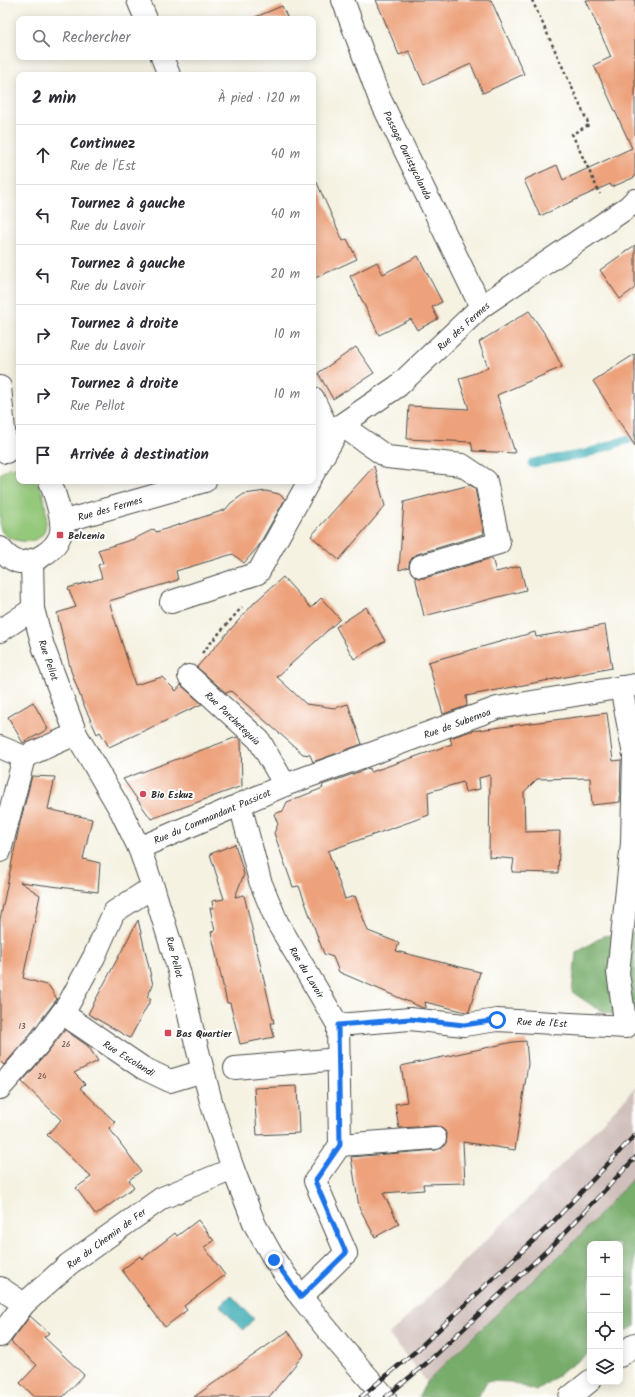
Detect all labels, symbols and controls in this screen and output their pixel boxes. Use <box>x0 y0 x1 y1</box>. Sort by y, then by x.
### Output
search box <box>16 16 316 60</box>
text: Rechercher <box>62 26 130 50</box>
icon: search <box>30 27 52 49</box>
text: 2 min <box>32 85 76 112</box>
text: À pied · 120 m <box>218 88 300 109</box>
street label: Passage Ouristycolanda <box>379 108 436 203</box>
text: Continuez <box>70 132 135 156</box>
icon: ahead <box>32 144 54 166</box>
text: 40 m <box>271 144 300 165</box>
text: Rue de l'Est <box>70 156 136 177</box>
text: Tournez à gauche <box>70 192 185 216</box>
icon: left <box>32 204 54 226</box>
text: 40 m <box>271 204 300 225</box>
text: Rue du Lavoir <box>70 216 145 237</box>
text: Tournez à gauche <box>70 252 185 276</box>
icon: left <box>32 264 54 286</box>
text: 20 m <box>270 264 300 285</box>
text: Rue du Lavoir <box>70 276 145 297</box>
street label: Rue des Fermes <box>434 298 494 355</box>
text: Tournez à droite <box>70 312 178 336</box>
icon: right <box>32 324 54 346</box>
text: 10 m <box>274 324 300 345</box>
text: Rue du Lavoir <box>70 336 145 357</box>
text: Tournez à droite <box>70 372 178 396</box>
icon: right <box>32 384 54 406</box>
text: 10 m <box>274 384 300 405</box>
text: Rue Pellot <box>70 396 125 417</box>
text: Arrivée à destination <box>70 443 209 467</box>
icon: arrive <box>32 444 54 466</box>
street label: Rue des Fermes <box>76 492 145 526</box>
place label: Belcenia <box>68 528 105 544</box>
marker: Belcenia <box>55 530 65 540</box>
street label: Rue Pellot <box>34 638 63 683</box>
street label: Rue Parcheteguia <box>201 688 264 750</box>
street label: Rue de Subernoa <box>422 704 493 743</box>
street label: Rue du Commandant Passicot <box>151 785 274 849</box>
place label: Bio Eskuz <box>151 787 193 803</box>
marker: Bio Eskuz <box>138 789 148 799</box>
street label: Rue Pellot <box>161 935 187 980</box>
street label: Rue du Lavoir <box>284 944 328 1002</box>
route start <box>488 1011 506 1029</box>
street label: Rue de l'Est <box>516 1014 568 1032</box>
house number: 13 <box>18 1020 26 1033</box>
place label: Bas Quartier <box>176 1026 232 1042</box>
marker: Bas Quartier <box>163 1028 173 1038</box>
street label: Rue Escolandi <box>100 1037 158 1081</box>
house number: 26 <box>61 1038 71 1051</box>
house number: 24 <box>37 1070 47 1083</box>
street label: Rue du Chemin de Fer <box>63 1204 150 1273</box>
map controls <box>587 1241 623 1385</box>
button: + <box>587 1241 623 1277</box>
route end <box>265 1251 283 1269</box>
button: − <box>587 1277 623 1313</box>
button: locate <box>587 1313 623 1349</box>
button: layers <box>587 1349 623 1385</box>

